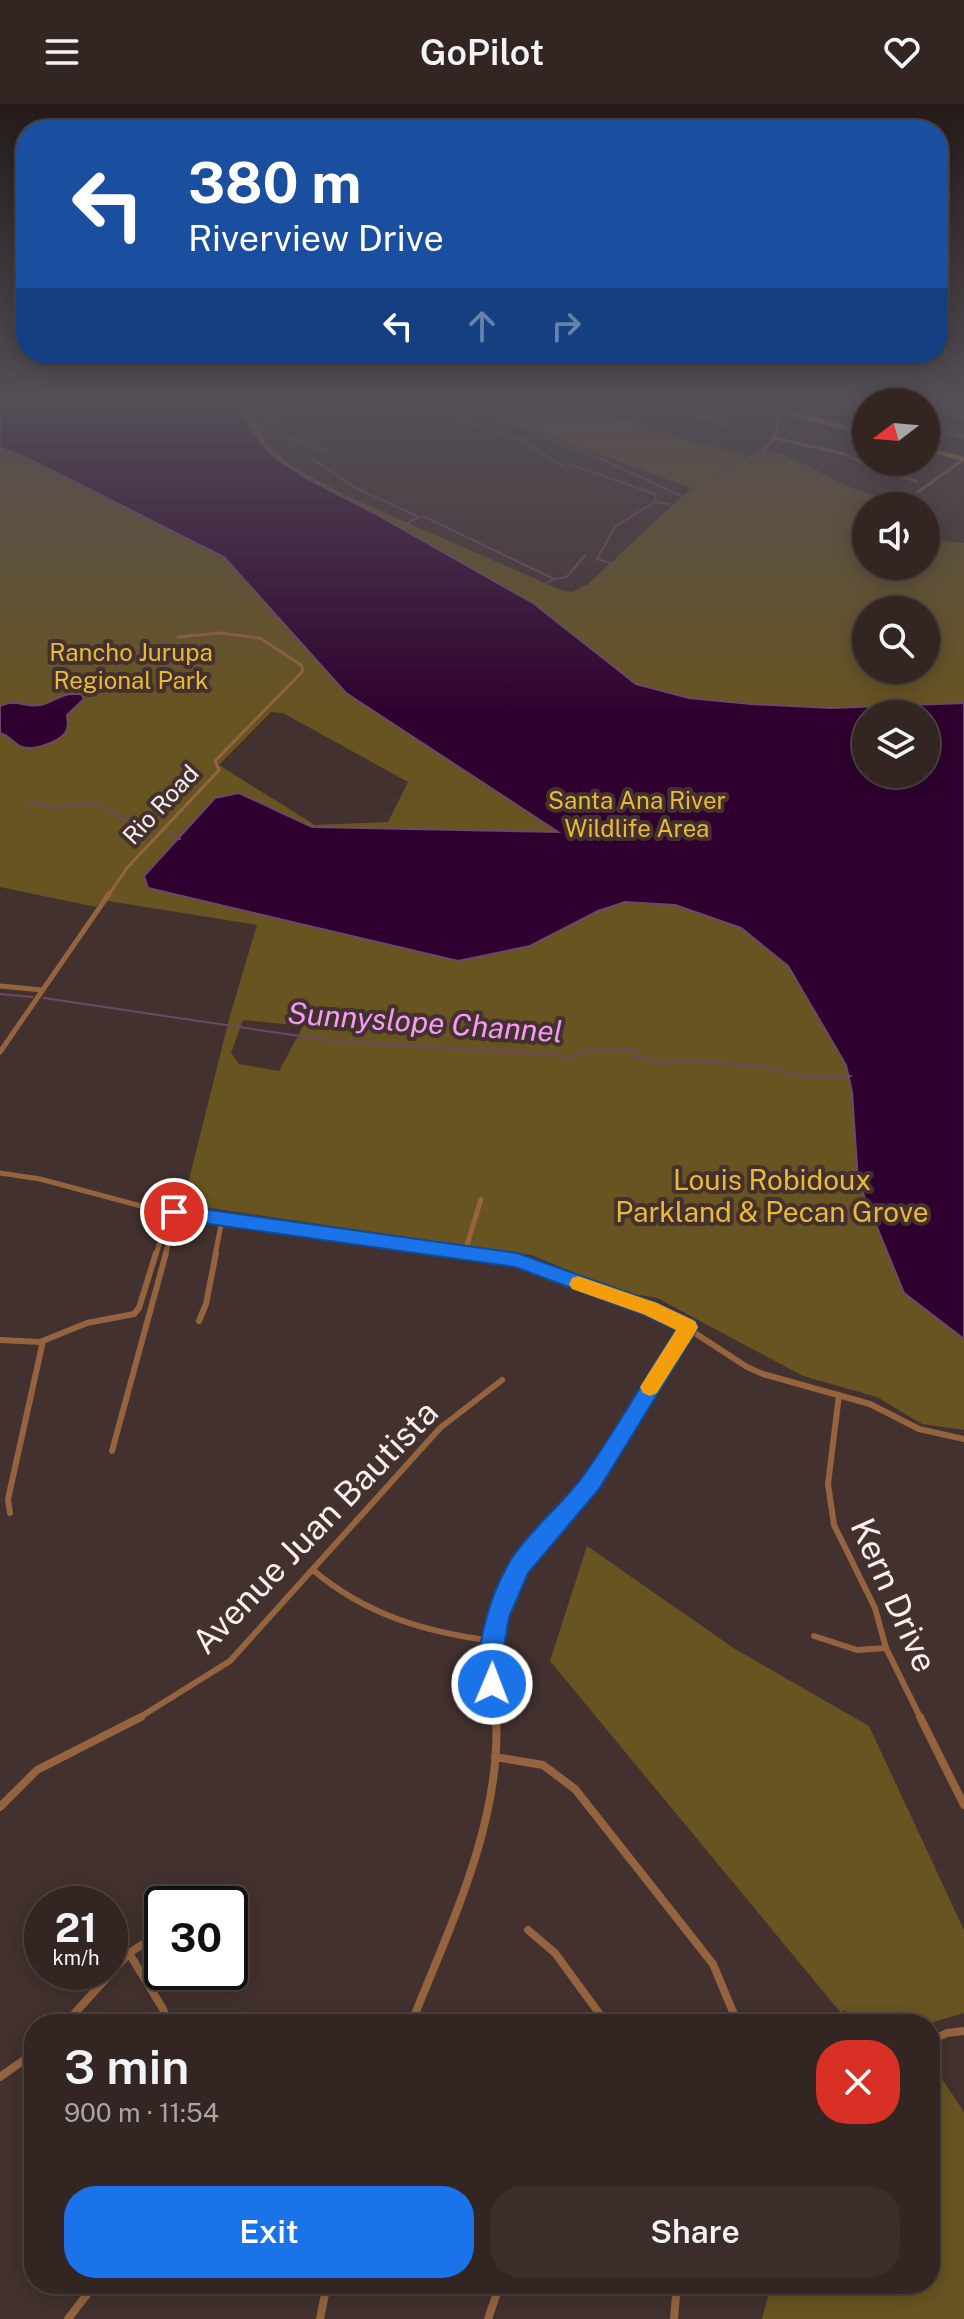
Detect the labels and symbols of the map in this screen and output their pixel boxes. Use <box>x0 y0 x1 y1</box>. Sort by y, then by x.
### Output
north arrow <box>852 388 940 476</box>
park label: Rancho Jurupa Regional Park <box>49 638 213 694</box>
street label: Rio Road <box>117 759 204 850</box>
park label: Santa Ana River Wildlife Area <box>548 786 726 842</box>
water label: Sunnyslope Channel <box>286 994 564 1050</box>
park label: Louis Robidoux Parkland & Pecan Grove <box>615 1163 929 1228</box>
pin <box>140 1178 208 1246</box>
street label: Avenue Juan Bautista <box>184 1392 446 1662</box>
street label: Kern Drive <box>842 1512 946 1678</box>
position arrow <box>450 1642 534 1726</box>
speed limit sign: 30 <box>144 1886 248 1990</box>

